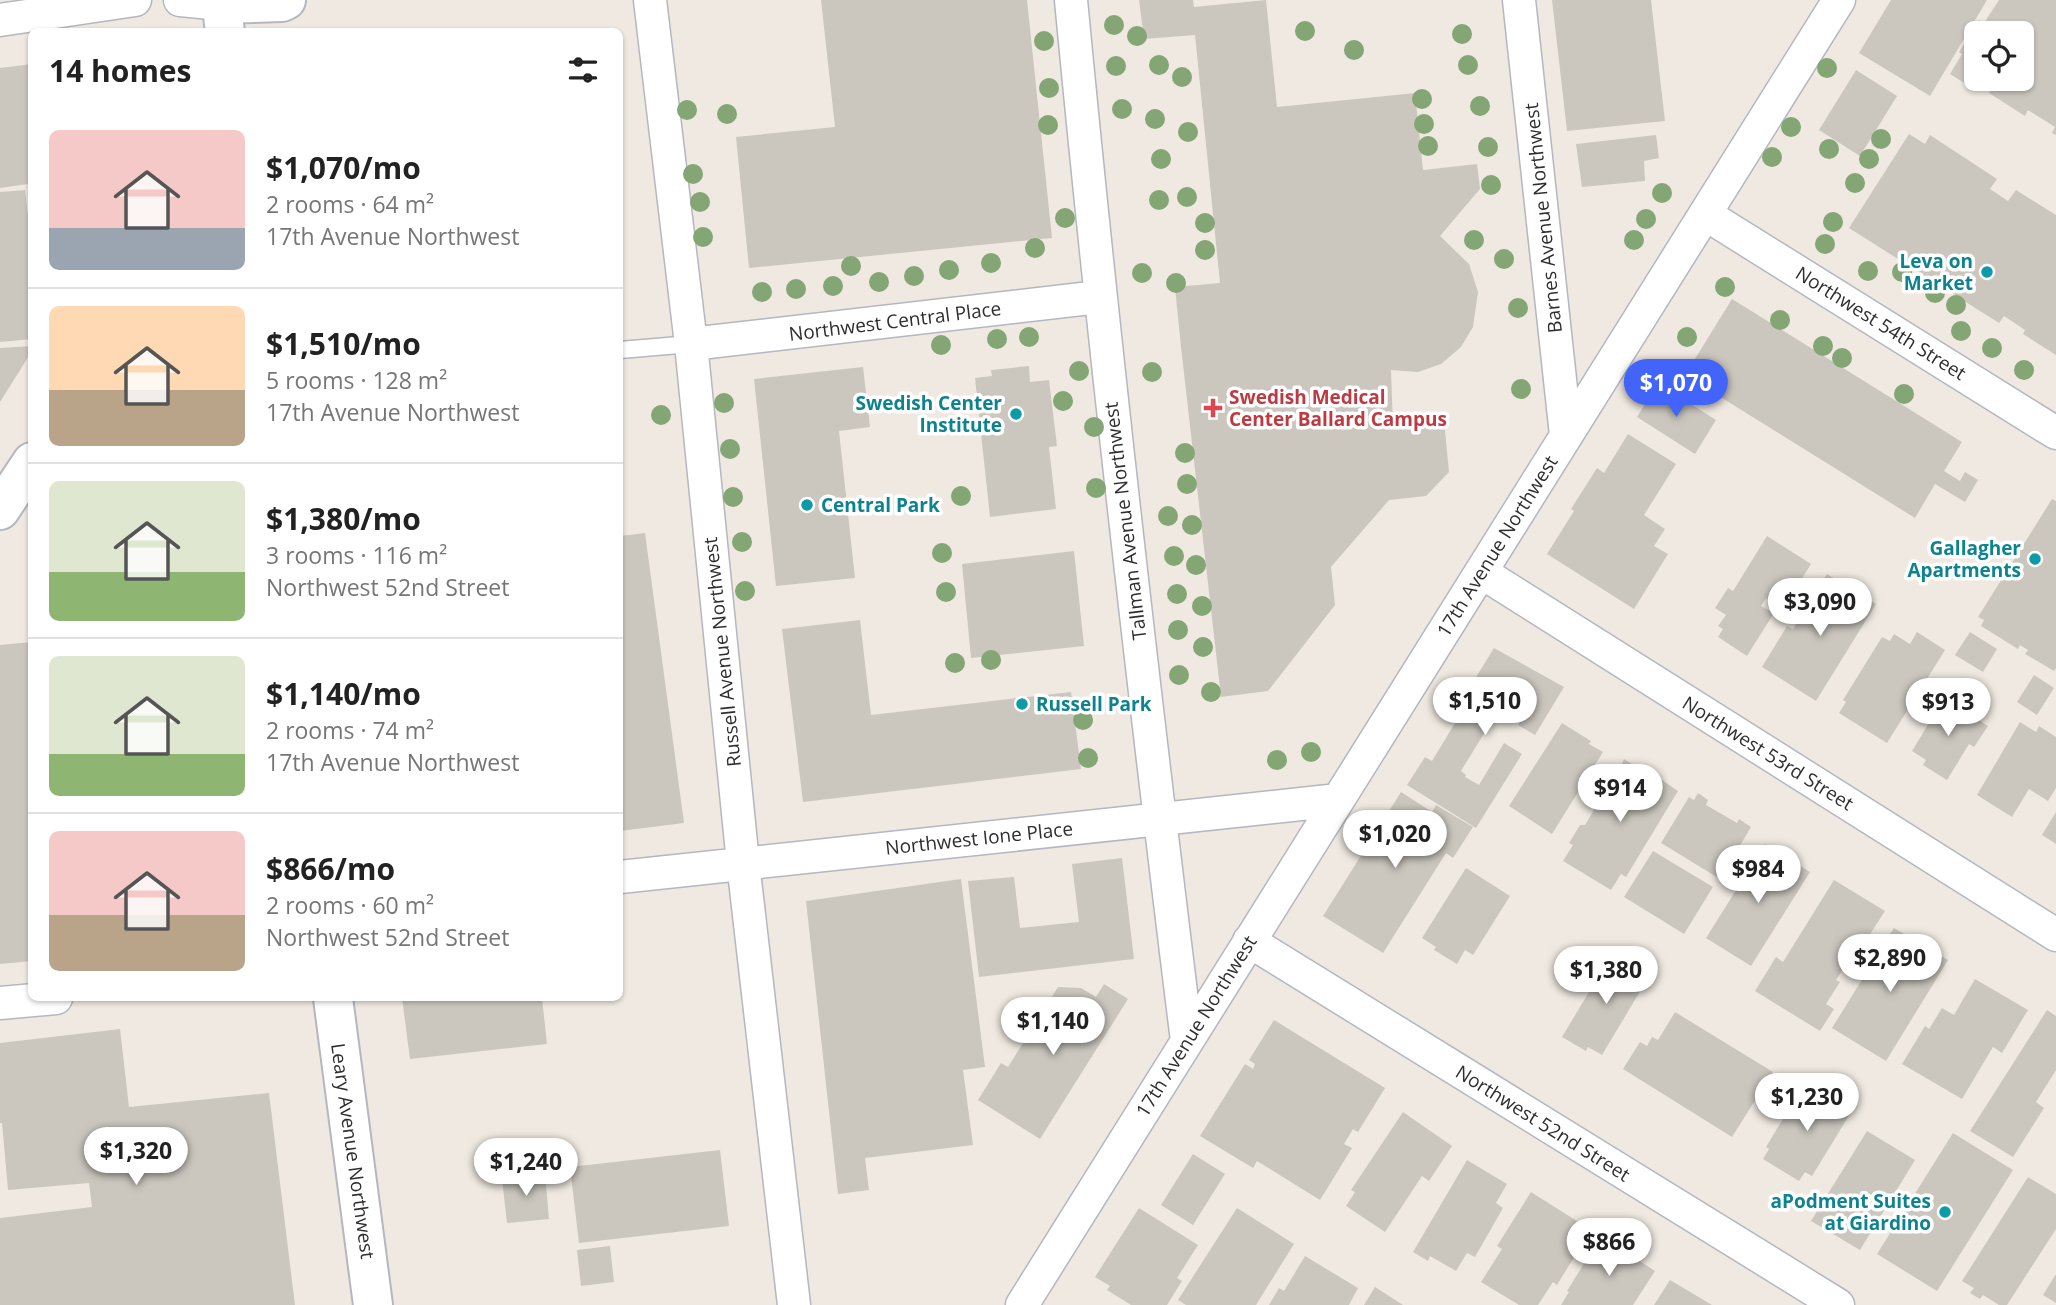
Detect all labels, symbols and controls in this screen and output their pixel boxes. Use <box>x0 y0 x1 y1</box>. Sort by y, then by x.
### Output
map controls <box>1964 21 2034 91</box>
button: locate <box>1964 21 2034 91</box>
text: 14 homes <box>49 50 192 91</box>
icon: filters <box>564 51 602 89</box>
street label: Barnes Avenue Northwest <box>1518 101 1568 334</box>
text: $1,070/mo <box>266 147 421 188</box>
icon: home <box>105 158 189 242</box>
text: 2 rooms · 64 m² <box>266 188 434 220</box>
text: 17th Avenue Northwest <box>266 220 519 252</box>
place label: Leva on Market <box>1900 248 1973 296</box>
street label: Northwest 54th Street <box>1791 260 1971 386</box>
marker: Leva on Market <box>1979 264 1995 280</box>
street label: Northwest Central Place <box>787 295 1003 347</box>
text: $1,510/mo <box>266 323 421 364</box>
icon: home <box>105 334 189 418</box>
pin: $1,070 <box>1619 360 1733 419</box>
text: 5 rooms · 128 m² <box>266 364 447 396</box>
text: $1,070 <box>1640 366 1712 398</box>
place label: Swedish Medical Center Ballard Campus <box>1229 384 1447 432</box>
place label: Swedish Center Institute <box>855 390 1002 438</box>
text: 17th Avenue Northwest <box>266 396 519 428</box>
marker: Swedish Medical Center Ballard Campus <box>1203 398 1223 418</box>
street label: Tallman Avenue Northwest <box>1097 400 1153 641</box>
marker: Swedish Center Institute <box>1008 406 1024 422</box>
street label: 17th Avenue Northwest <box>1431 450 1564 642</box>
place label: Central Park <box>821 492 940 518</box>
marker: Central Park <box>799 497 815 513</box>
text: $1,380/mo <box>266 498 421 539</box>
icon: home <box>105 509 189 593</box>
place label: Gallagher Apartments <box>1907 535 2021 583</box>
street label: Russell Avenue Northwest <box>697 536 747 768</box>
text: 3 rooms · 116 m² <box>266 539 447 571</box>
marker: Gallagher Apartments <box>2027 551 2043 567</box>
text: Northwest 52nd Street <box>266 571 509 603</box>
pin: $3,090 <box>1763 578 1877 638</box>
text: $3,090 <box>1784 585 1856 617</box>
text: $1,140/mo <box>266 673 421 714</box>
pin: $1,510 <box>1428 678 1542 737</box>
pin: $913 <box>1907 678 1989 738</box>
icon: home <box>105 684 189 768</box>
text: $1,510 <box>1449 684 1521 716</box>
text: $913 <box>1922 685 1974 717</box>
street label: Northwest 53rd Street <box>1677 690 1859 816</box>
place label: Russell Park <box>1036 691 1152 717</box>
marker: Russell Park <box>1014 696 1030 712</box>
text: 2 rooms · 74 m² <box>266 714 434 746</box>
text: 17th Avenue Northwest <box>266 746 519 778</box>
pin: $914 <box>1579 764 1661 824</box>
text: $914 <box>1594 771 1646 803</box>
pin: $1,020 <box>1338 810 1452 870</box>
street label: Northwest Ione Place <box>884 815 1074 861</box>
text: $1,020 <box>1359 817 1431 849</box>
pin: $984 <box>1717 846 1799 905</box>
text: $866/mo <box>266 848 395 889</box>
text: $984 <box>1732 852 1784 884</box>
icon: home <box>105 859 189 943</box>
text: 2 rooms · 60 m² <box>266 889 434 921</box>
text: Northwest 52nd Street <box>266 921 509 953</box>
street label: 17th Avenue Northwest <box>1130 930 1263 1122</box>
pin: $2,890 <box>1833 934 1947 994</box>
text: $2,890 <box>1854 941 1926 973</box>
pin: $1,380 <box>1549 946 1663 1006</box>
text: $1,380 <box>1570 953 1642 985</box>
pin: $1,140 <box>996 998 1110 1057</box>
text: $1,140 <box>1017 1004 1089 1036</box>
street label: Leary Avenue Northwest <box>325 1041 381 1261</box>
street label: Northwest 52nd Street <box>1451 1059 1635 1187</box>
pin: $1,230 <box>1750 1074 1864 1133</box>
text: $1,230 <box>1771 1080 1843 1112</box>
pin: $1,320 <box>79 1128 193 1187</box>
text: $1,320 <box>100 1134 172 1166</box>
pin: $1,240 <box>469 1138 583 1198</box>
text: $1,240 <box>490 1145 562 1177</box>
place label: aPodment Suites at Giardino <box>1771 1188 1931 1236</box>
marker: aPodment Suites at Giardino <box>1937 1204 1953 1220</box>
pin: $866 <box>1568 1218 1650 1278</box>
text: $866 <box>1583 1225 1635 1257</box>

